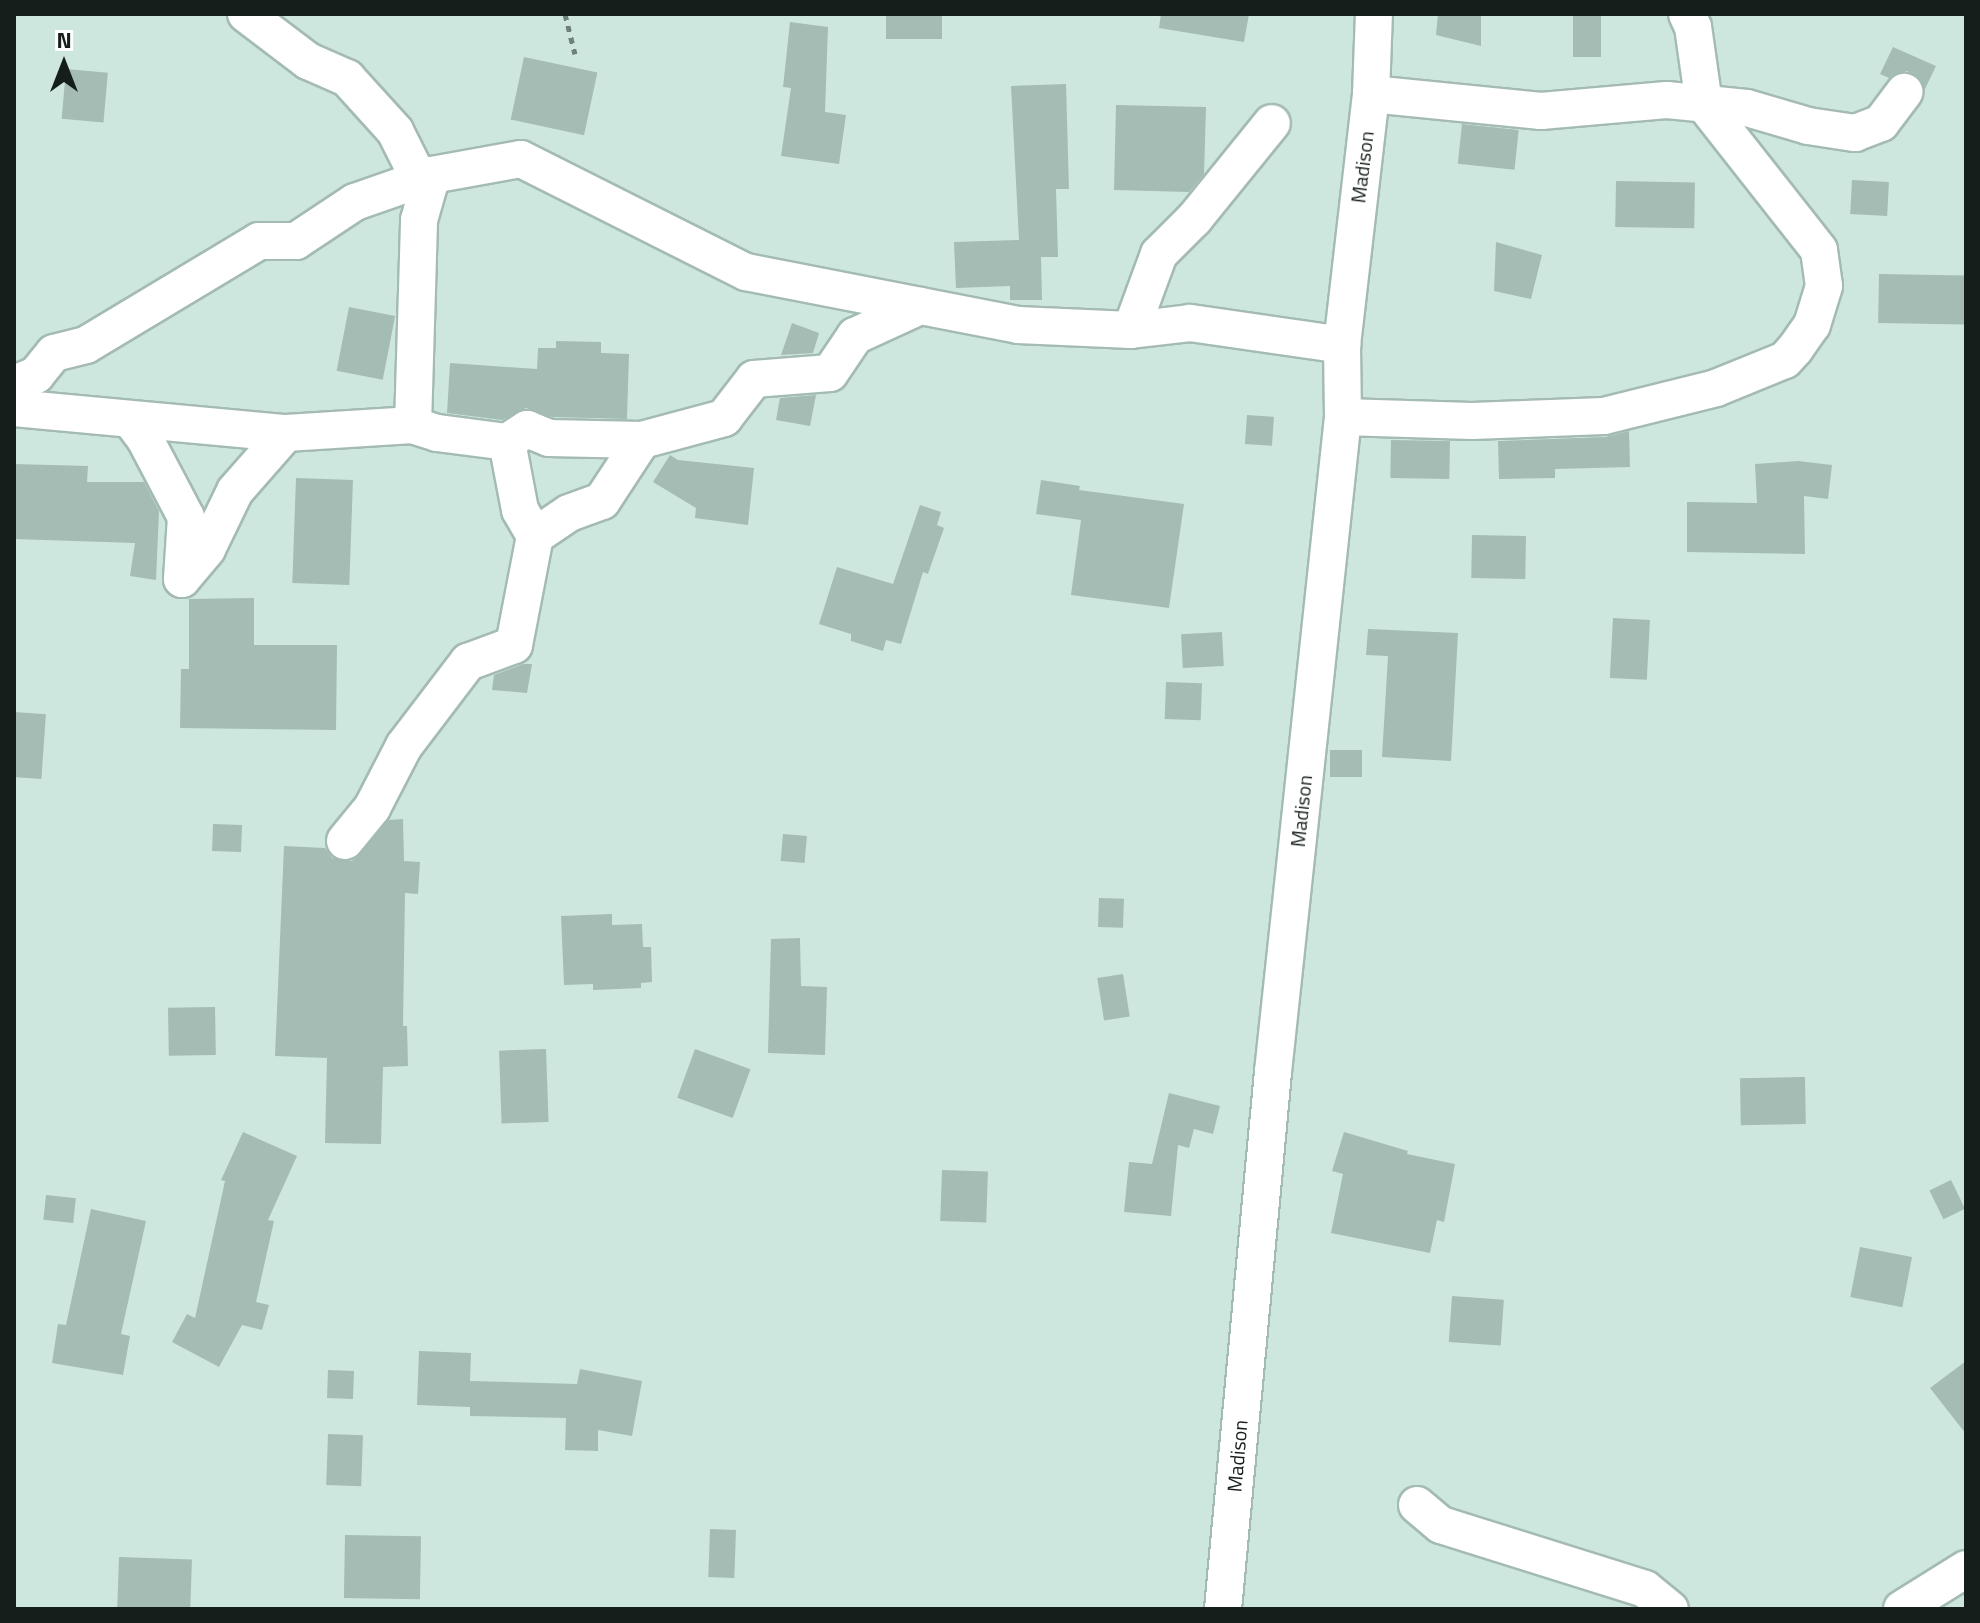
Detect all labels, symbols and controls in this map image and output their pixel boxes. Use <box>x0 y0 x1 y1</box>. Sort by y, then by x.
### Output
text: N <box>56 23 72 57</box>
north arrow <box>24 24 104 104</box>
street label: Madison <box>1346 130 1378 204</box>
street label: Madison <box>1285 774 1317 848</box>
street label: Madison <box>1222 1419 1252 1493</box>

